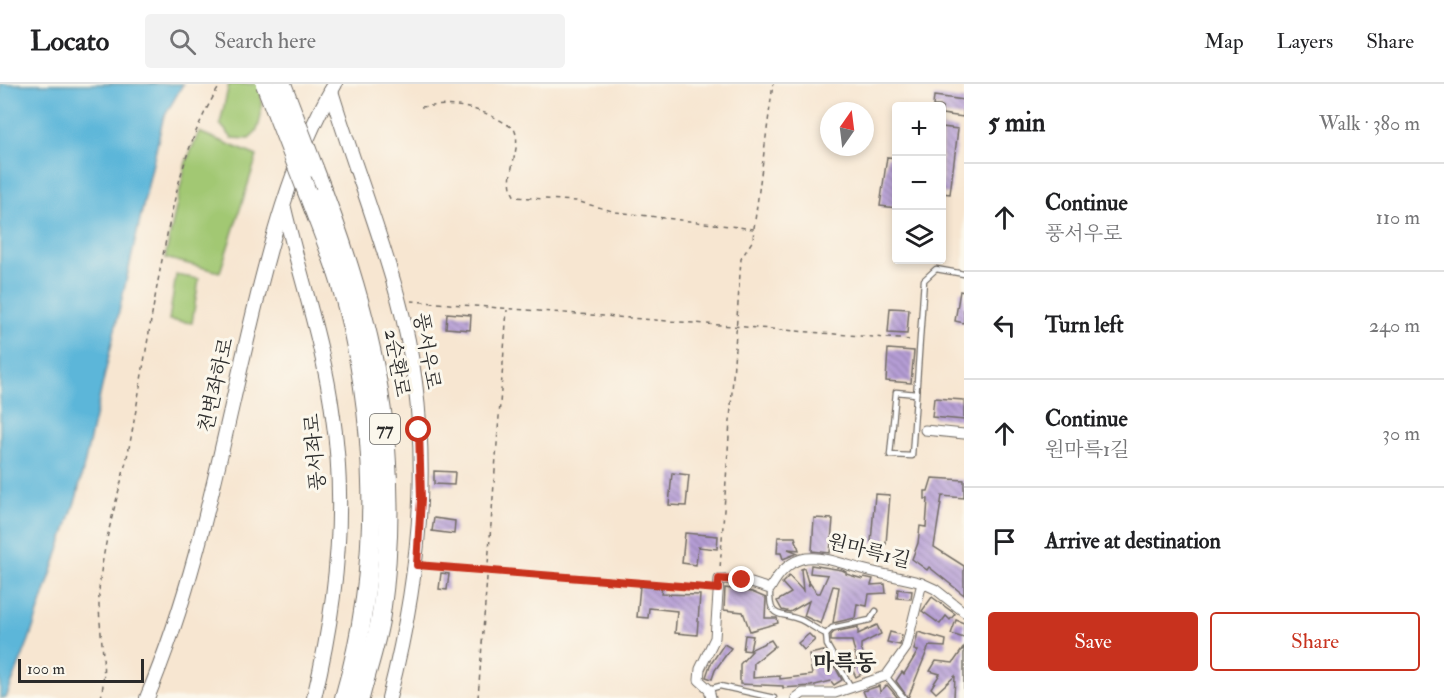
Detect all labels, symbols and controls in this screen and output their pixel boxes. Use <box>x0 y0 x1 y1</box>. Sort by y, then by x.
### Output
search box <box>145 14 565 68</box>
text: Locato <box>30 24 109 59</box>
icon: search <box>166 25 199 58</box>
text: Search here <box>214 27 316 55</box>
text: Map <box>1204 28 1244 55</box>
text: Layers <box>1277 28 1333 55</box>
text: Share <box>1366 28 1414 55</box>
north arrow <box>820 102 874 156</box>
map controls <box>892 102 946 264</box>
button: + <box>892 102 946 156</box>
text: 5 min <box>988 107 1045 139</box>
text: Walk · 380 m <box>1319 111 1420 136</box>
button: − <box>892 156 946 210</box>
text: Continue <box>1045 189 1128 217</box>
icon: ahead <box>988 201 1021 234</box>
text: 110 m <box>1376 205 1420 230</box>
button: layers <box>892 210 946 264</box>
text: 풍서우로 <box>1045 221 1122 246</box>
icon: left <box>988 309 1021 342</box>
street label: 풍서우로 <box>408 311 446 391</box>
text: Turn left <box>1045 311 1124 339</box>
text: 240 m <box>1369 313 1420 338</box>
street label: 2순환로 <box>379 327 415 399</box>
street label: 천변좌하로 <box>193 335 239 435</box>
text: Continue <box>1045 405 1128 433</box>
street label: 풍서좌로 <box>299 412 331 492</box>
road number: 77 <box>370 414 400 444</box>
route start <box>405 416 431 442</box>
icon: ahead <box>988 417 1021 450</box>
text: 30 m <box>1382 421 1420 446</box>
text: 원마륵1길 <box>1045 437 1129 462</box>
icon: arrive <box>988 525 1021 558</box>
text: Arrive at destination <box>1045 527 1221 555</box>
street label: 원마륵1길 <box>825 529 913 573</box>
route end <box>728 566 754 592</box>
button: Save <box>988 612 1198 671</box>
button: Share <box>1210 612 1420 671</box>
district label: 마륵동 <box>813 649 877 677</box>
scale bar <box>18 656 144 684</box>
text: 100 m <box>27 659 65 679</box>

